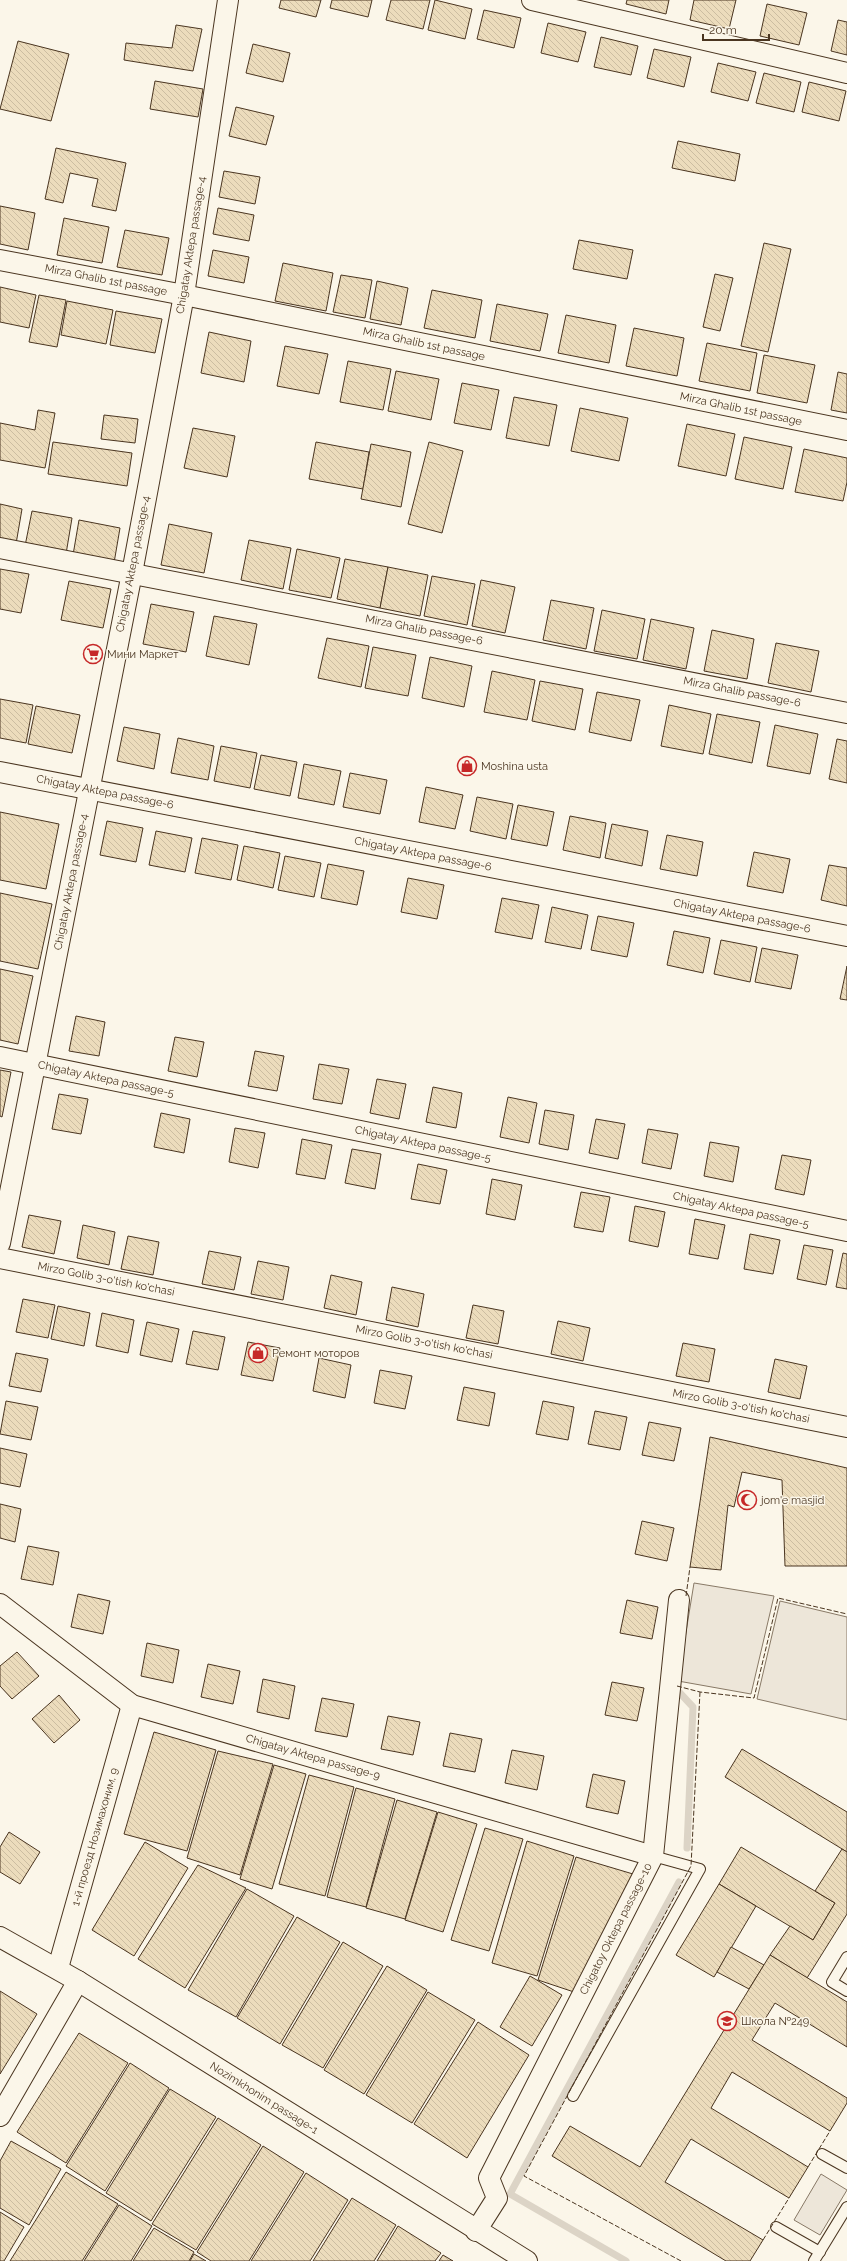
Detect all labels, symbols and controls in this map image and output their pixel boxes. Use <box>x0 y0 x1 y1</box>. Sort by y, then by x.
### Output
scale bar <box>703 16 769 42</box>
text: 20 m <box>709 23 737 37</box>
street label: Chigatay Aktepa passage-4 <box>174 175 208 315</box>
street label: Mirza Ghalib 1st passage <box>44 262 169 298</box>
street label: Mirza Ghalib 1st passage <box>362 325 487 363</box>
street label: Mirza Ghalib 1st passage <box>679 390 804 428</box>
street label: Chigatay Aktepa passage-4 <box>113 495 153 633</box>
street label: Mirza Ghalib passage-6 <box>364 612 484 648</box>
supermarket icon: Мини Маркет <box>82 643 104 665</box>
place label: Мини Маркет <box>107 648 179 661</box>
street label: Mirza Ghalib passage-6 <box>682 674 802 710</box>
shop icon: Moshina usta <box>456 755 478 777</box>
place label: Moshina usta <box>481 760 548 773</box>
street label: Chigatay Aktepa passage-6 <box>35 772 175 812</box>
street label: Chigatay Aktepa passage-4 <box>51 813 91 951</box>
street label: Chigatay Aktepa passage-6 <box>353 834 493 874</box>
street label: Chigatay Aktepa passage-6 <box>672 896 812 936</box>
street label: Chigatay Aktepa passage-5 <box>37 1058 175 1100</box>
street label: Chigatay Aktepa passage-5 <box>354 1123 492 1165</box>
street label: Chigatay Aktepa passage-5 <box>672 1189 810 1231</box>
street label: Mirzo Golib 3-o'tish ko'chasi <box>36 1259 176 1299</box>
street label: Mirzo Golib 3-o'tish ko'chasi <box>354 1322 494 1362</box>
shop icon: Ремонт моторов <box>247 1342 269 1364</box>
place label: Ремонт моторов <box>272 1347 359 1360</box>
street label: Mirzo Golib 3-o'tish ko'chasi <box>671 1386 811 1426</box>
mosque icon: jom'e masjid <box>736 1489 758 1511</box>
place label: jom'e masjid <box>759 1494 824 1507</box>
street label: Chigatay Aktepa passage-9 <box>244 1732 382 1782</box>
street label: 1-й проезд Нозимахоним, 9 <box>69 1766 121 1908</box>
street label: Chigatoy Oktepa passage-10 <box>577 1861 655 1997</box>
school or university icon: Школа №249 <box>716 2010 738 2032</box>
place label: Школа №249 <box>741 2015 809 2028</box>
street label: Nozimkhonim passage-1 <box>207 2059 321 2137</box>

